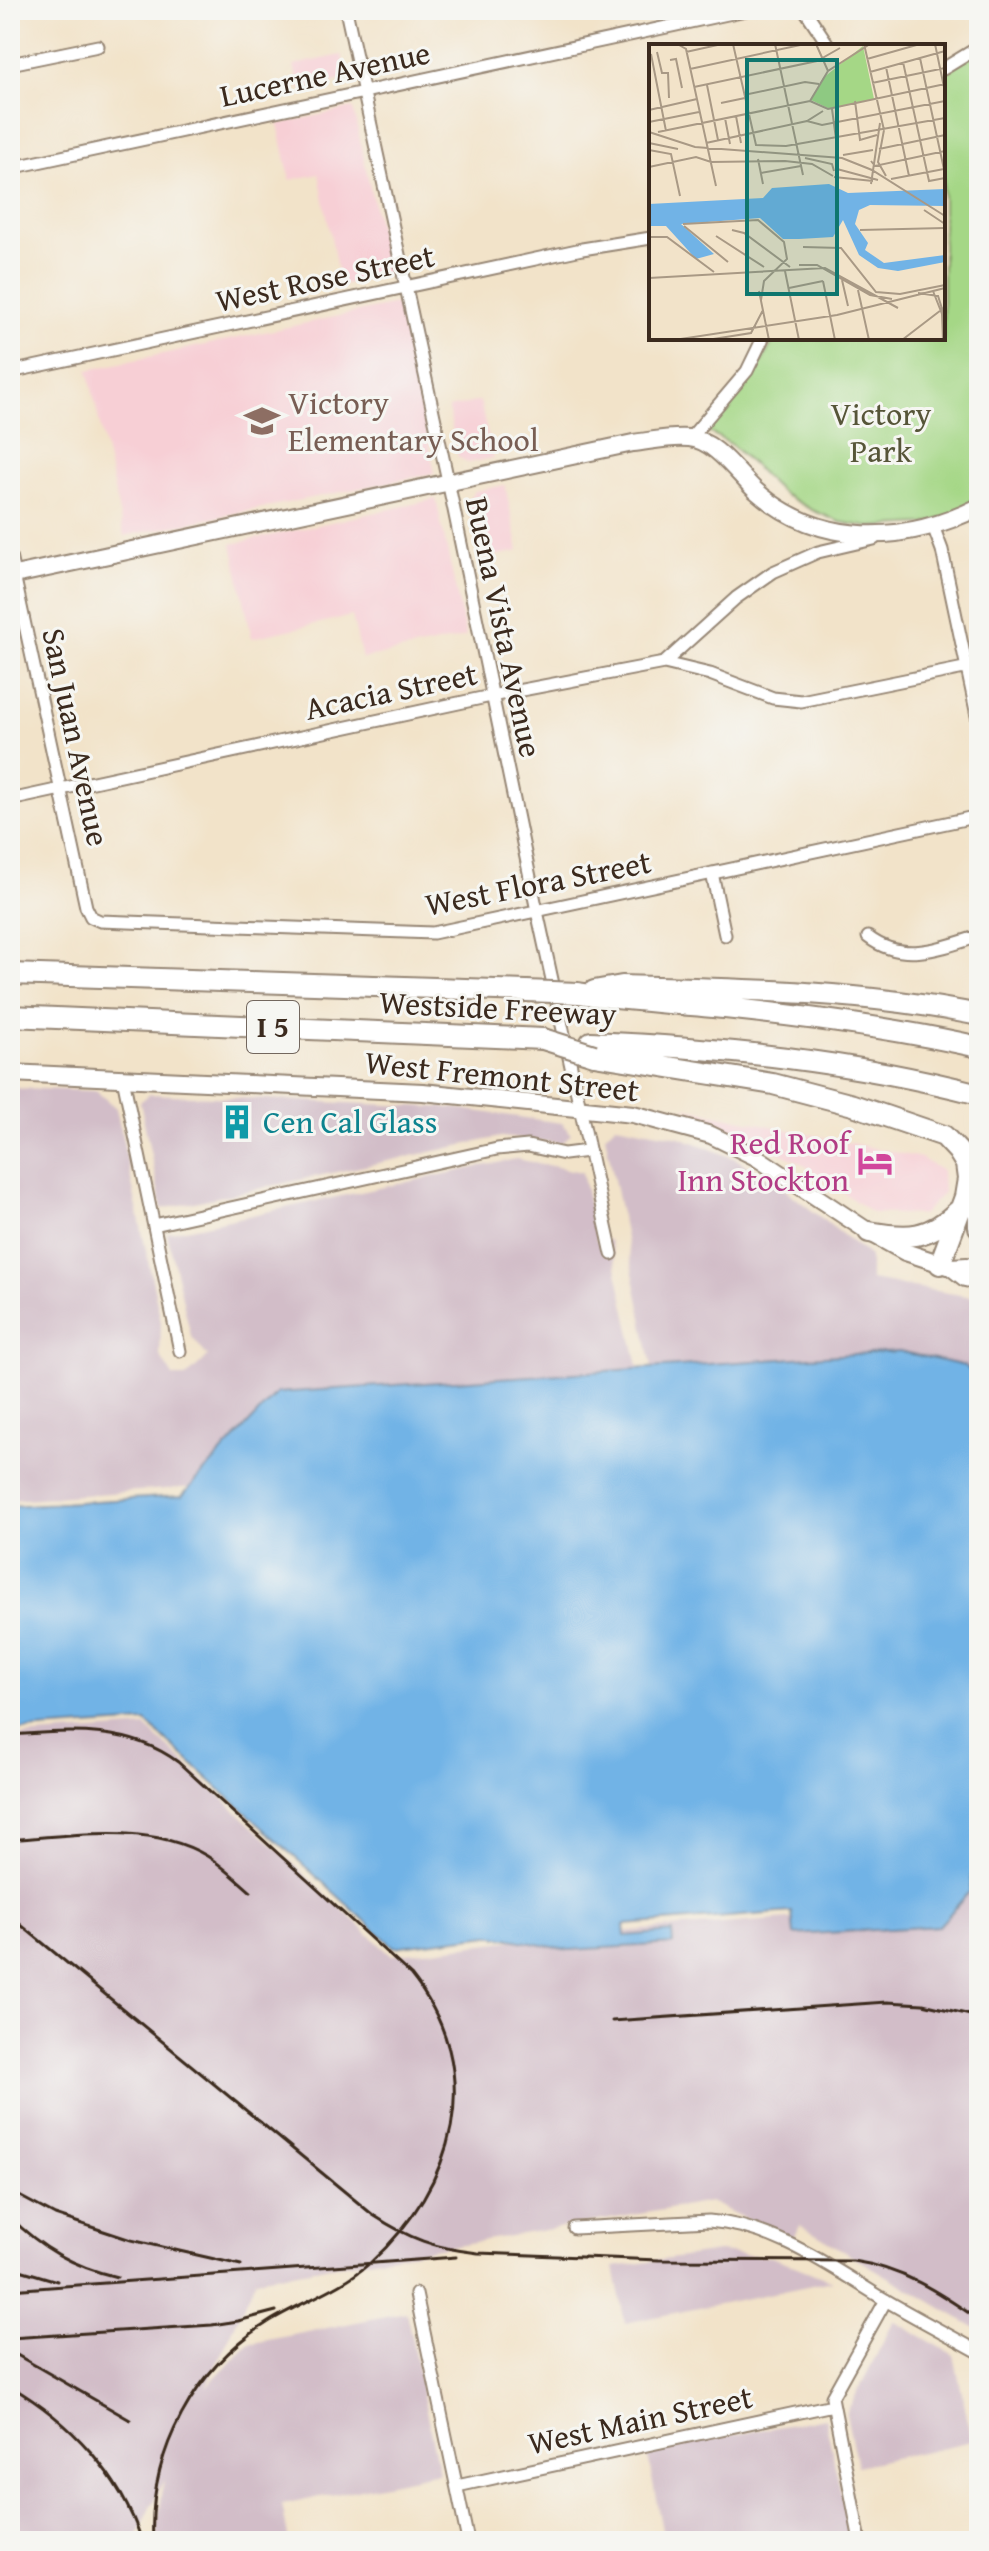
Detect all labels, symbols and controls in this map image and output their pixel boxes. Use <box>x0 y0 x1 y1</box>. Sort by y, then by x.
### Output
street label: Lucerne Avenue <box>216 28 434 119</box>
inset map <box>649 44 945 340</box>
street label: West Rose Street <box>211 231 439 324</box>
place label: Victory Elementary School <box>288 379 539 463</box>
park label: Victory Park <box>831 390 932 474</box>
school or university icon: Victory Elementary School <box>243 402 281 440</box>
street label: Buena Vista Avenue <box>454 492 555 761</box>
street label: San Juan Avenue <box>30 624 123 850</box>
street label: Acacia Street <box>300 649 481 732</box>
street label: West Flora Street <box>421 838 655 927</box>
street label: Westside Freeway <box>378 978 618 1037</box>
road number: I 5 <box>247 1001 299 1053</box>
street label: West Fremont Street <box>363 1038 641 1113</box>
place label: Cen Cal Glass <box>263 1098 437 1145</box>
building icon: Cen Cal Glass <box>218 1103 256 1141</box>
place label: Red Roof Inn Stockton <box>677 1119 853 1203</box>
hotel icon: Red Roof Inn Stockton <box>856 1142 894 1180</box>
street label: West Main Street <box>523 2373 756 2466</box>

